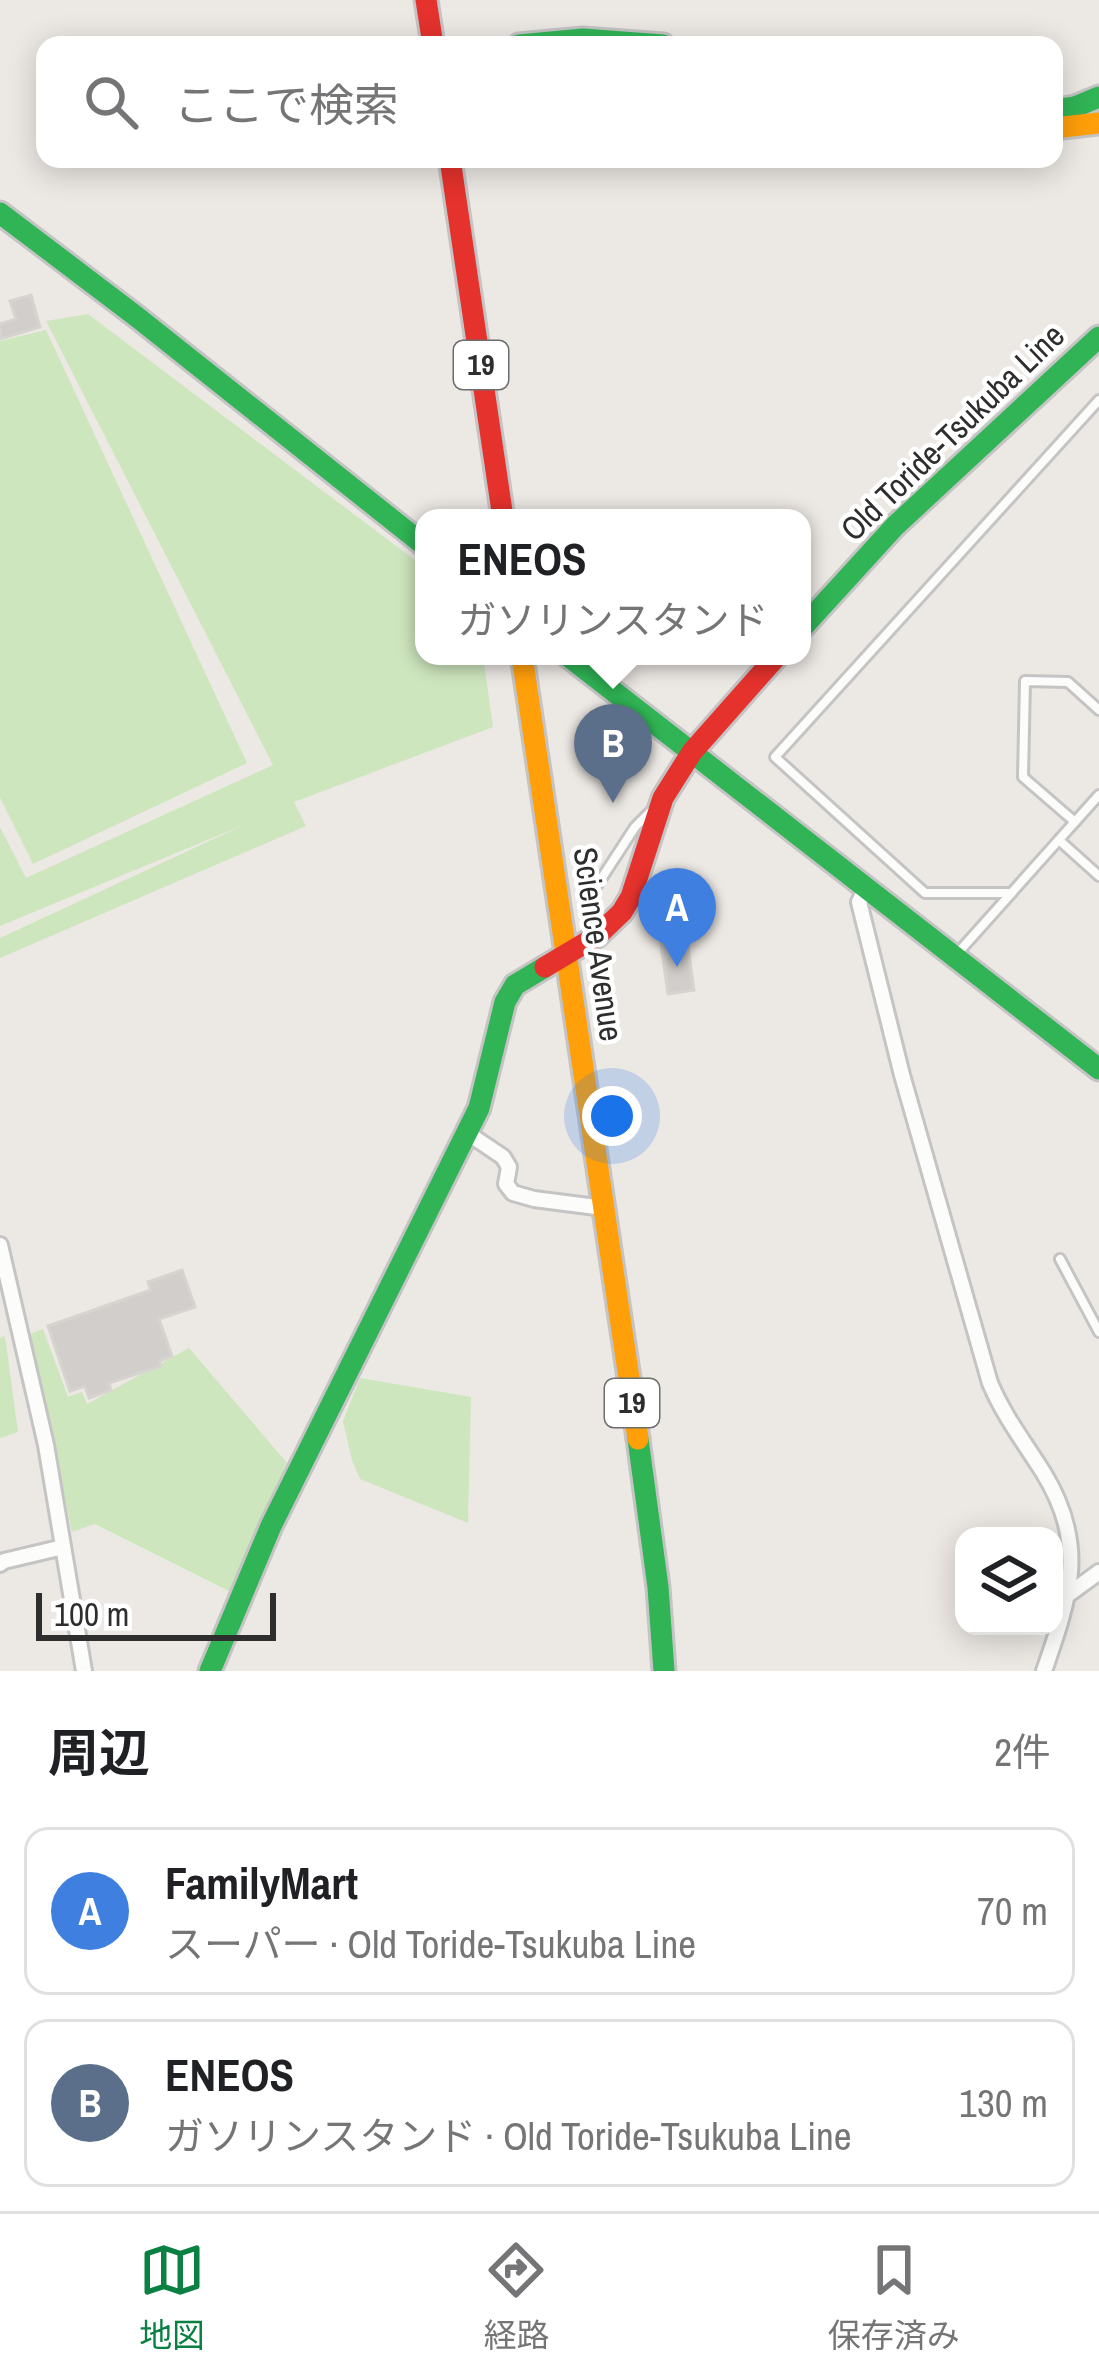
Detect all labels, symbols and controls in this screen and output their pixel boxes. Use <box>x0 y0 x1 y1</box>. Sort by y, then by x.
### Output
search box <box>36 36 1063 168</box>
icon: search <box>78 69 144 135</box>
text: ここで検索 <box>174 74 399 135</box>
street label: Old Toride-Tsukuba Line <box>831 314 1073 550</box>
road number: 19 <box>454 341 508 389</box>
popup <box>415 509 811 665</box>
text: ENEOS <box>457 528 587 589</box>
text: ガソリンスタンド <box>457 594 769 646</box>
pin: B <box>574 704 652 803</box>
street label: Science Avenue <box>564 844 634 1044</box>
pin: A <box>638 868 716 967</box>
your location <box>582 1086 642 1146</box>
road number: 19 <box>605 1379 659 1427</box>
map controls <box>955 1527 1063 1635</box>
button: layers <box>955 1527 1063 1635</box>
scale bar <box>36 1587 276 1640</box>
text: 100 m <box>54 1592 129 1636</box>
text: 周辺 <box>48 1718 150 1787</box>
text: 2件 <box>994 1726 1051 1778</box>
text: FamilyMart <box>165 1852 358 1913</box>
text: A <box>78 1885 102 1937</box>
text: 70 m <box>977 1885 1048 1937</box>
text: スーパー · Old Toride-Tsukuba Line <box>165 1918 696 1970</box>
text: ENEOS <box>165 2044 294 2105</box>
text: B <box>78 2077 102 2129</box>
text: 130 m <box>959 2077 1048 2129</box>
text: ガソリンスタンド · Old Toride-Tsukuba Line <box>165 2110 852 2162</box>
tab: 地図 <box>139 2237 205 2357</box>
tab: 経路 <box>483 2237 549 2357</box>
tab: 保存済み <box>828 2237 960 2357</box>

